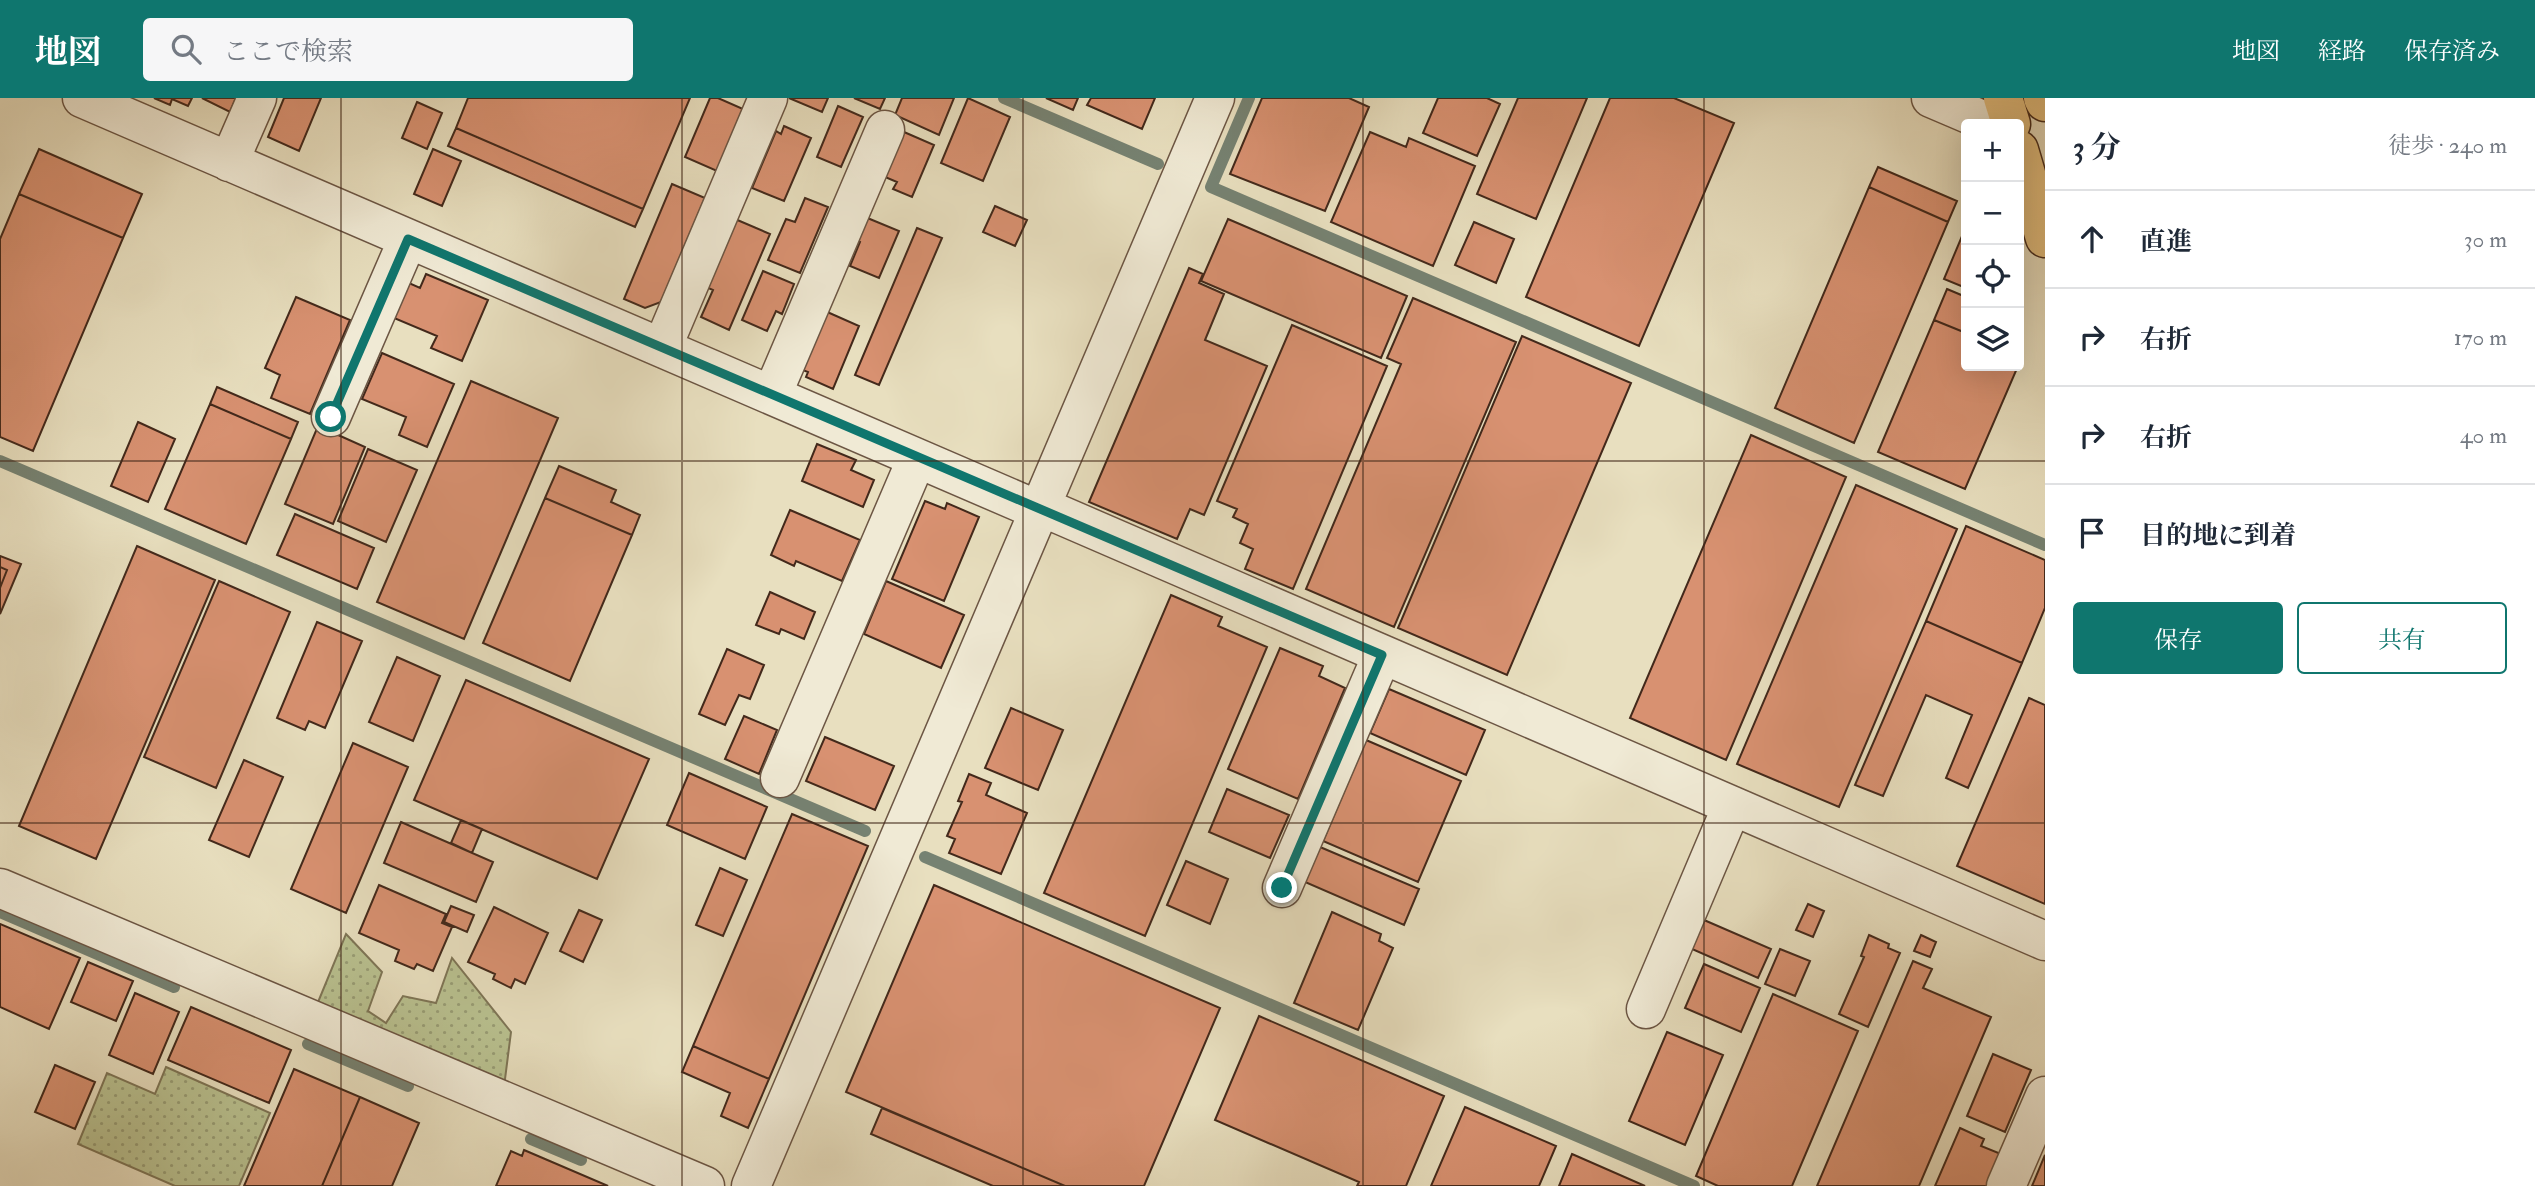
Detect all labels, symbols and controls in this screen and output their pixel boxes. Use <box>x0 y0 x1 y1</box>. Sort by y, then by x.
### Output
search box <box>143 18 633 81</box>
icon: search <box>167 30 205 68</box>
text: 地図 <box>35 32 101 73</box>
text: ここで検索 <box>223 36 353 68</box>
text: 地図 <box>2232 36 2280 67</box>
text: 経路 <box>2318 36 2366 67</box>
text: 保存済み <box>2404 36 2500 67</box>
map controls <box>1961 119 2024 371</box>
button: + <box>1961 119 2024 182</box>
text: 3 分 <box>2073 129 2121 166</box>
text: 徒歩 · 240 m <box>2388 131 2507 160</box>
button: − <box>1961 182 2024 245</box>
icon: ahead <box>2073 220 2111 258</box>
text: 30 m <box>2464 225 2507 254</box>
text: 直進 <box>2140 226 2192 258</box>
button: locate <box>1961 245 2024 308</box>
button: layers <box>1961 308 2024 371</box>
icon: right <box>2073 318 2111 356</box>
text: 170 m <box>2454 323 2507 352</box>
text: 右折 <box>2140 324 2192 356</box>
route start <box>315 401 346 432</box>
icon: right <box>2073 416 2111 454</box>
text: 40 m <box>2460 421 2507 450</box>
text: 右折 <box>2140 422 2192 454</box>
icon: arrive <box>2073 514 2111 552</box>
text: 目的地に到着 <box>2140 520 2296 552</box>
button: 保存 <box>2073 602 2283 674</box>
button: 共有 <box>2297 602 2507 674</box>
route end <box>1266 872 1297 903</box>

